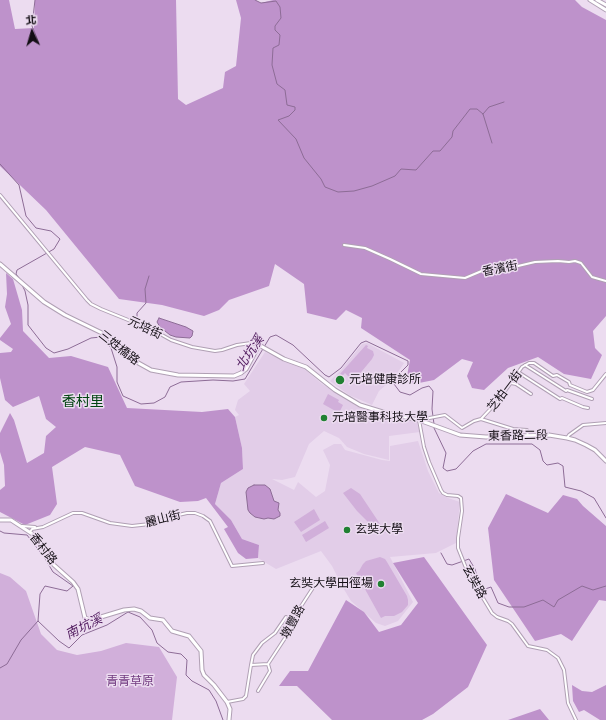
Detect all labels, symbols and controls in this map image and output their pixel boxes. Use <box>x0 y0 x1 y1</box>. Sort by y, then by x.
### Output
north arrow <box>12 12 52 52</box>
text: 北 <box>25 13 37 27</box>
street label: 香濱街 <box>481 258 519 280</box>
street label: 元培街 <box>126 314 164 342</box>
street label: 三姓橋路 <box>96 328 142 368</box>
water label: 北坑溪 <box>233 332 267 374</box>
street label: 芝柏一街 <box>485 367 525 415</box>
place label: 元培健康診所 <box>349 373 421 387</box>
marker: 元培健康診所 <box>334 374 346 386</box>
district label: 香村里 <box>62 394 104 410</box>
place label: 元培醫事科技大學 <box>332 411 428 425</box>
marker: 元培醫事科技大學 <box>319 413 329 423</box>
street label: 東香路二段 <box>488 428 548 444</box>
street label: 麗山街 <box>144 508 182 530</box>
place label: 玄奘大學 <box>355 523 403 537</box>
marker: 玄奘大學 <box>342 525 352 535</box>
street label: 香村路 <box>26 530 60 568</box>
street label: 玄奘路 <box>459 563 489 601</box>
place label: 玄奘大學田徑場 <box>289 577 373 591</box>
marker: 玄奘大學田徑場 <box>376 579 386 589</box>
street label: 墩豐路 <box>278 603 308 641</box>
water label: 南坑溪 <box>63 611 105 643</box>
park label: 青青草原 <box>106 675 154 689</box>

